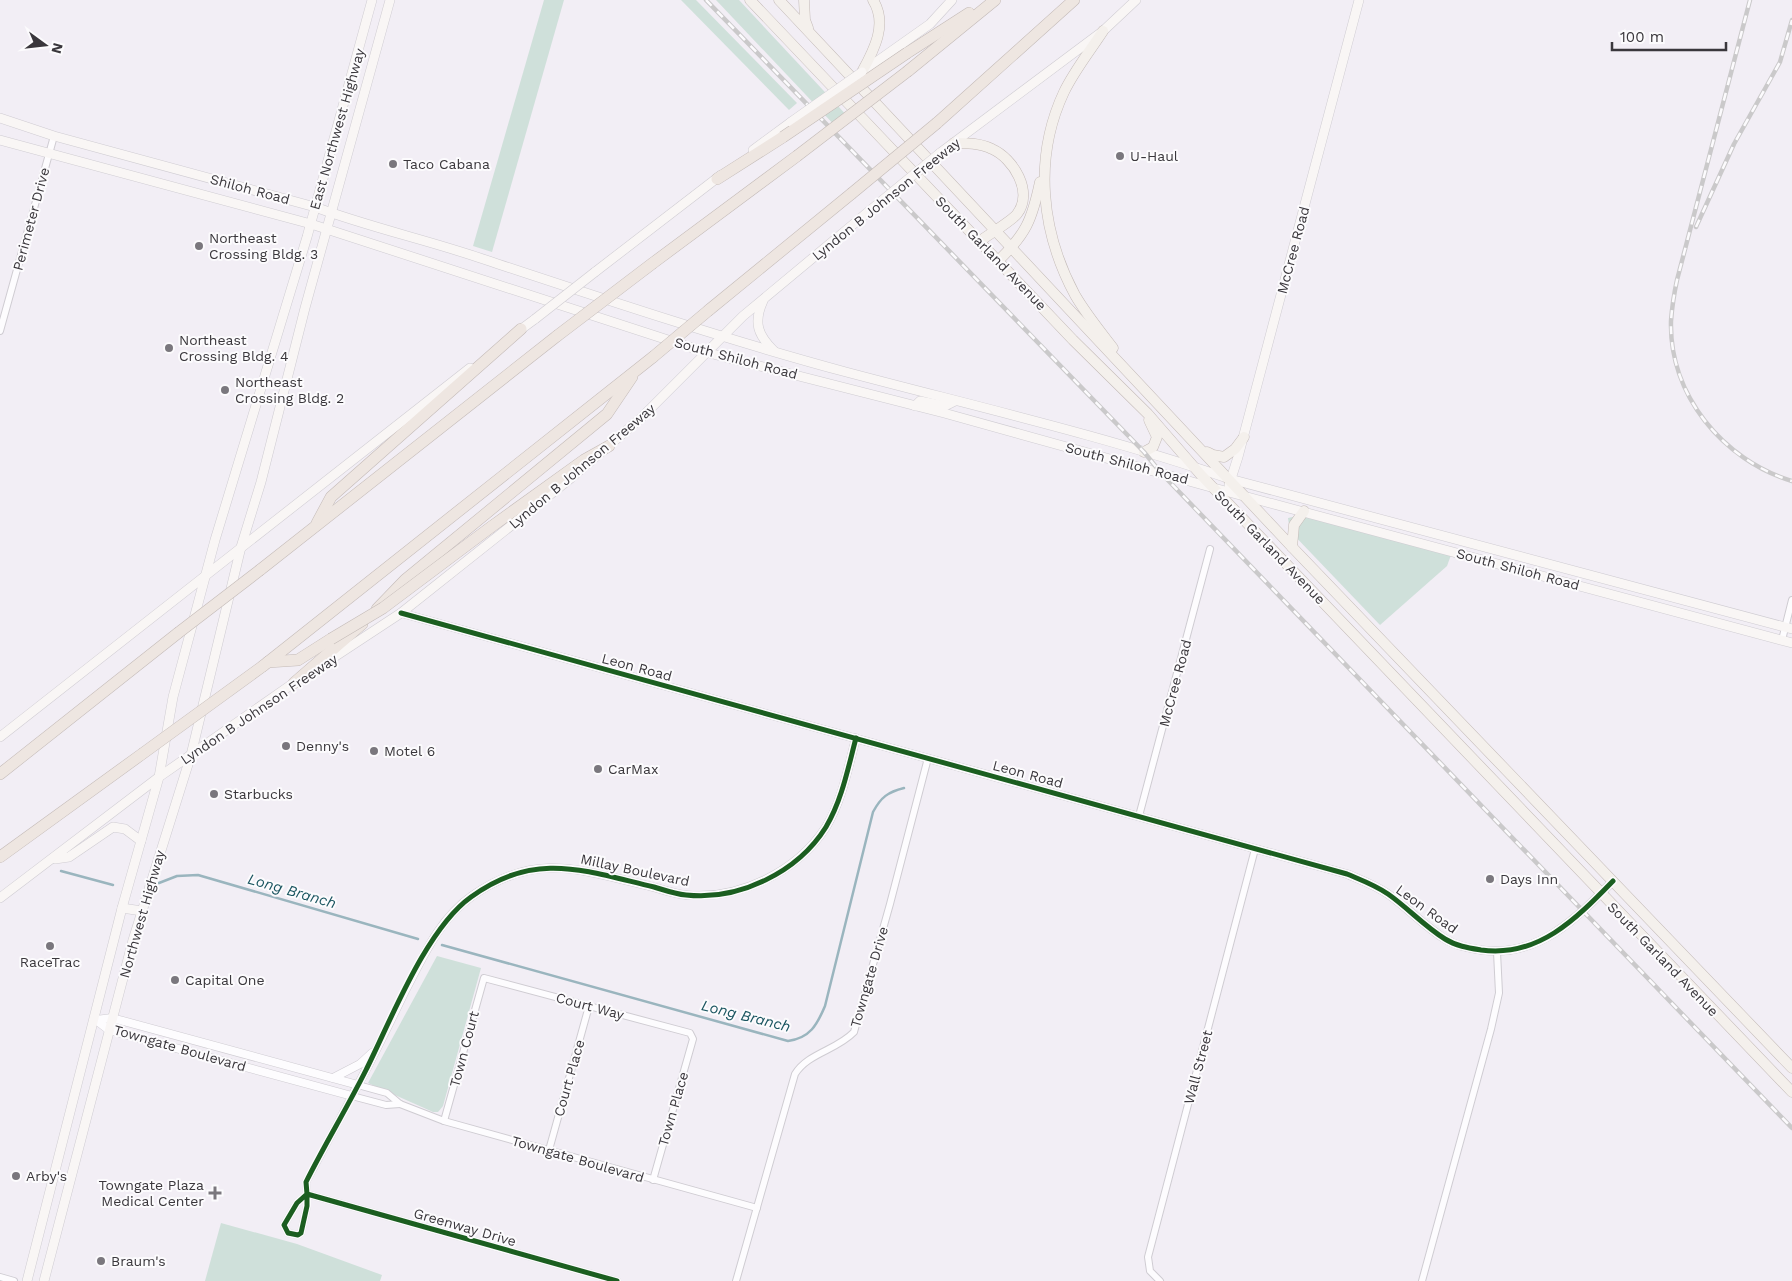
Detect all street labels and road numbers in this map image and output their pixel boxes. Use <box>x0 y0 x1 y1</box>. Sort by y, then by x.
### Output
street label: East Northwest Highway <box>306 46 368 211</box>
street label: Lyndon B Johnson Freeway <box>809 134 964 264</box>
street label: Perimeter Drive <box>10 166 52 272</box>
street label: Shiloh Road <box>208 171 292 207</box>
street label: South Garland Avenue <box>932 193 1050 313</box>
street label: McCree Road <box>1274 205 1312 295</box>
street label: South Shiloh Road <box>673 334 799 382</box>
street label: Lyndon B Johnson Freeway <box>506 400 659 532</box>
street label: South Shiloh Road <box>1064 439 1190 487</box>
street label: South Garland Avenue <box>1211 487 1329 607</box>
street label: South Shiloh Road <box>1455 545 1581 593</box>
street label: McCree Road <box>1156 638 1194 728</box>
street label: Lyndon B Johnson Freeway <box>178 650 341 768</box>
street label: Leon Road <box>600 650 674 684</box>
street label: Leon Road <box>991 757 1065 791</box>
street label: Northwest Highway <box>116 848 168 980</box>
street label: Millay Boulevard <box>579 851 691 889</box>
street label: Leon Road <box>1393 881 1461 937</box>
street label: South Garland Avenue <box>1604 899 1722 1019</box>
street label: Towngate Drive <box>847 925 891 1029</box>
street label: Court Way <box>554 989 627 1023</box>
street label: Town Court <box>446 1009 482 1089</box>
street label: Towngate Boulevard <box>112 1021 248 1075</box>
street label: Wall Street <box>1180 1028 1216 1106</box>
street label: Court Place <box>550 1038 588 1118</box>
street label: Town Place <box>655 1070 691 1148</box>
street label: Towngate Boulevard <box>510 1132 646 1186</box>
street label: Greenway Drive <box>412 1205 518 1249</box>

